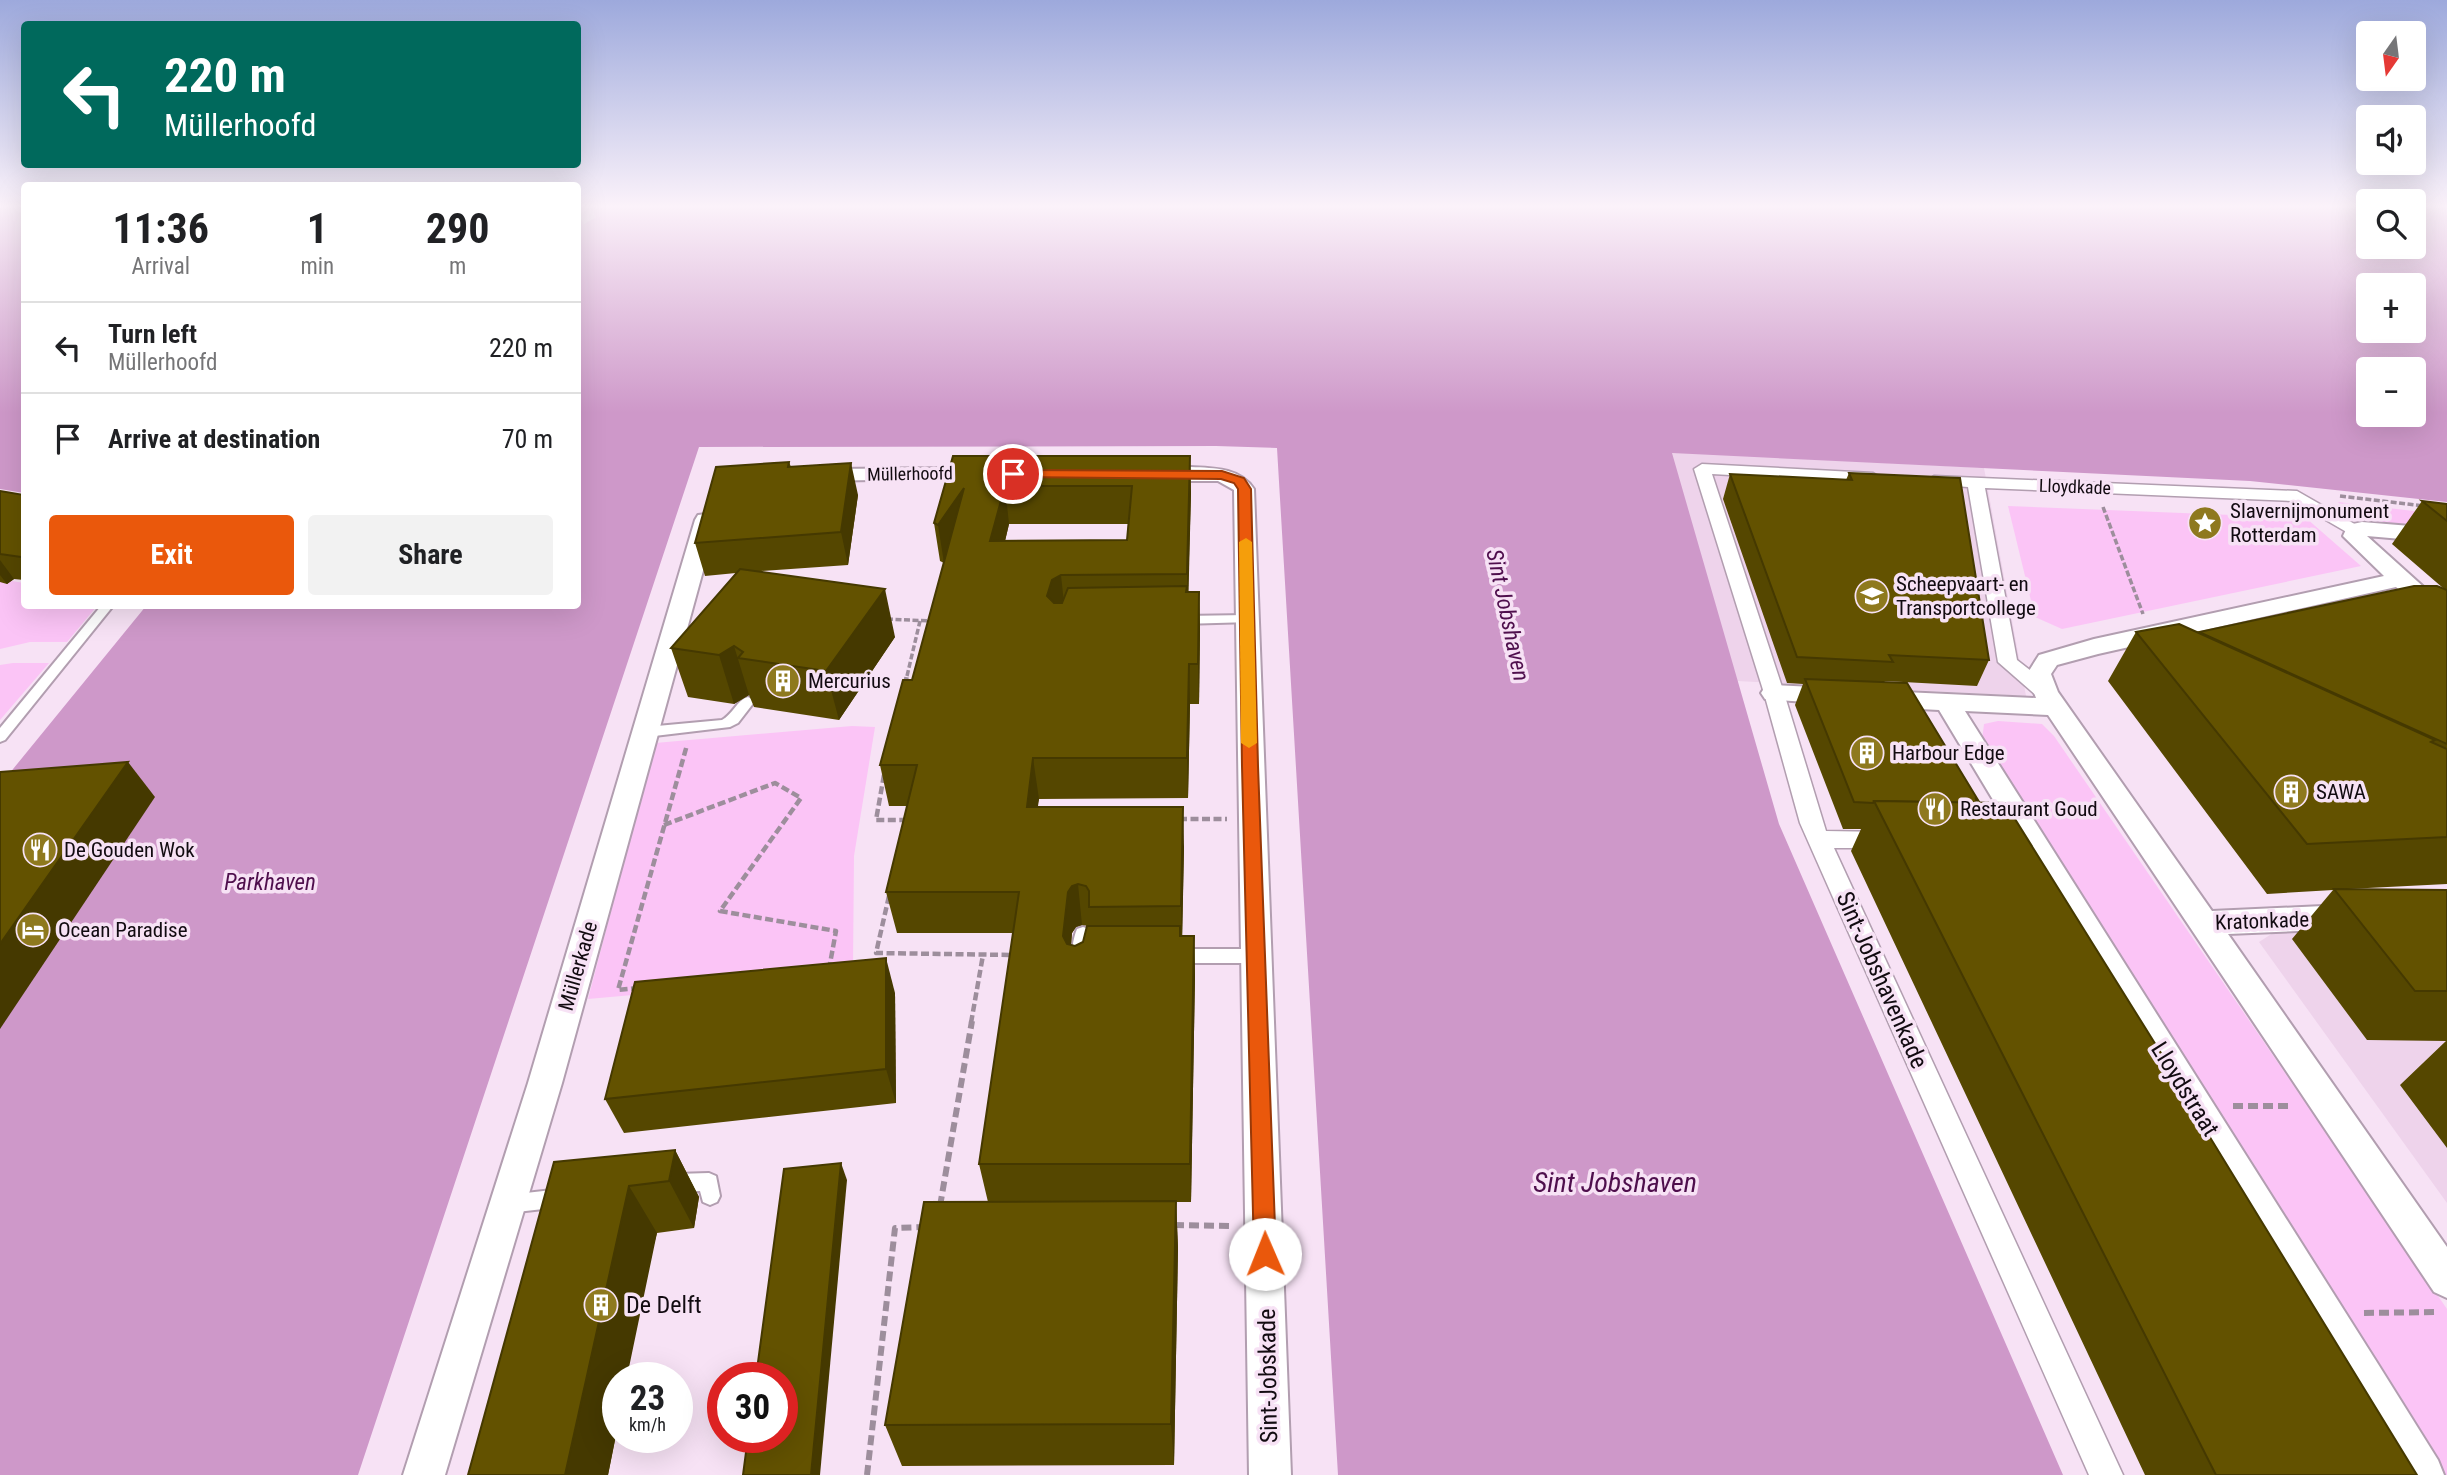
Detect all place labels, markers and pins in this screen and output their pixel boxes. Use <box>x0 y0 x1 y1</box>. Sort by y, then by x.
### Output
pin <box>983 444 1043 504</box>
place label: Slavernijmonument Rotterdam <box>2230 499 2389 547</box>
place icon: Slavernijmonument Rotterdam <box>2186 504 2224 542</box>
place label: Scheepvaart- en Transportcollege <box>1896 572 2036 620</box>
school or university icon: Scheepvaart- en Transportcollege <box>1853 577 1891 615</box>
building icon: Mercurius <box>764 662 802 700</box>
place label: Mercurius <box>808 669 891 693</box>
building icon: Harbour Edge <box>1848 734 1886 772</box>
place label: Harbour Edge <box>1892 741 2005 765</box>
building icon: SAWA <box>2272 773 2310 811</box>
place label: SAWA <box>2316 780 2366 804</box>
restaurant icon: Restaurant Goud <box>1916 790 1954 828</box>
place label: Restaurant Goud <box>1960 797 2098 821</box>
restaurant icon: De Gouden Wok <box>21 831 59 869</box>
place label: De Gouden Wok <box>64 838 195 862</box>
hotel icon: Ocean Paradise <box>14 911 52 949</box>
place label: Ocean Paradise <box>58 918 188 942</box>
building icon: De Delft <box>582 1286 620 1324</box>
place label: De Delft <box>626 1291 702 1319</box>

